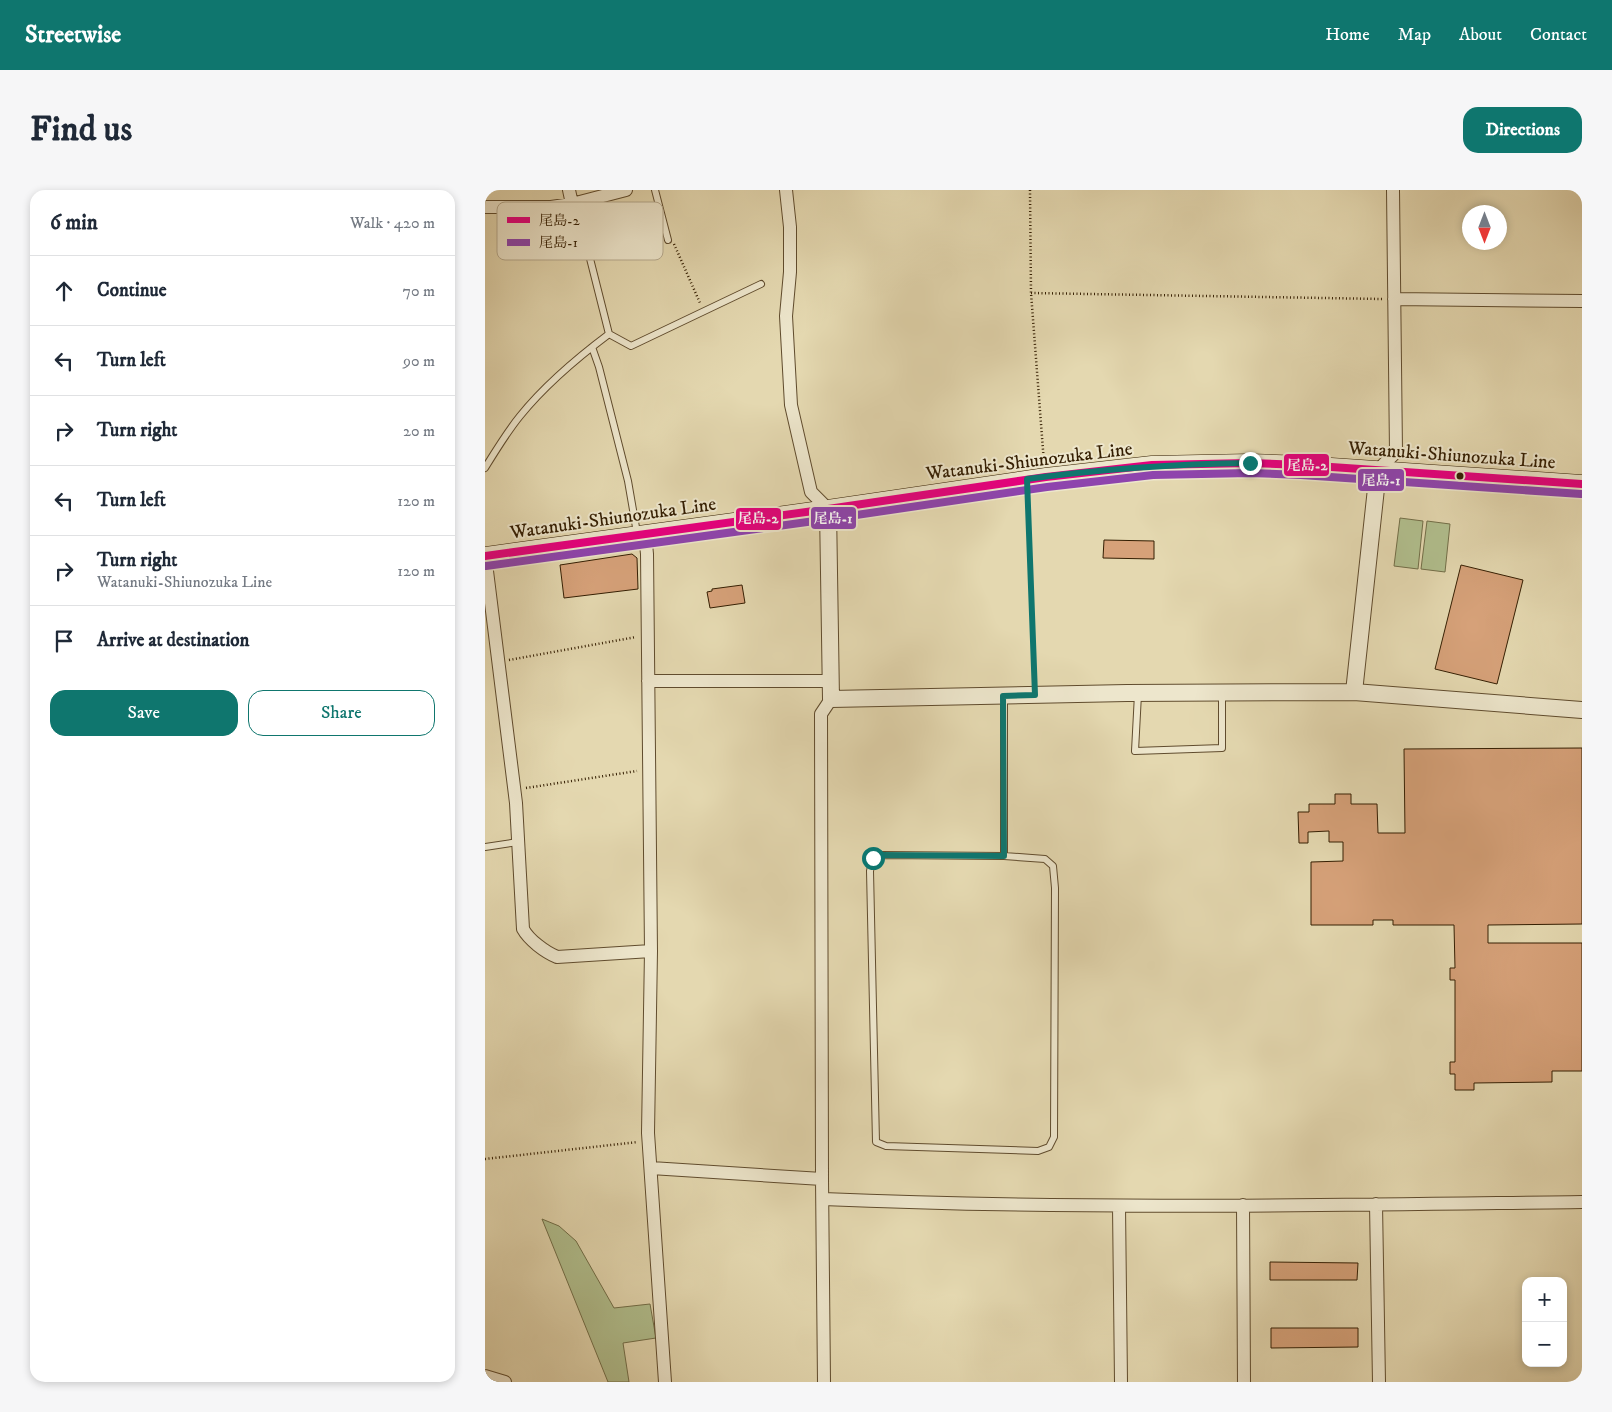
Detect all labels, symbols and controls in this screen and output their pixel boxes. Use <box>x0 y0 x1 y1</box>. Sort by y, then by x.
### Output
text: Streetwise <box>25 20 121 50</box>
text: Home <box>1325 24 1370 46</box>
text: Map <box>1398 24 1431 46</box>
text: About <box>1459 24 1502 46</box>
text: Contact <box>1530 24 1587 46</box>
button: Directions <box>1463 107 1582 153</box>
text: Find us <box>30 108 132 152</box>
legend <box>497 202 663 260</box>
north arrow <box>1462 205 1507 250</box>
text: 6 min <box>50 210 98 236</box>
text: 尾島-2 <box>539 212 580 230</box>
text: Walk · 420 m <box>350 213 435 233</box>
text: 尾島-1 <box>539 234 578 252</box>
icon: ahead <box>50 277 78 305</box>
text: Continue <box>97 279 167 302</box>
text: 70 m <box>403 281 435 301</box>
icon: left <box>50 347 78 375</box>
text: Turn left <box>97 349 166 372</box>
text: 90 m <box>403 351 435 371</box>
icon: right <box>50 417 78 445</box>
text: Turn right <box>97 419 177 442</box>
text: 20 m <box>403 421 435 441</box>
street label: Watanuki-Shiunozuka Line <box>924 437 1134 486</box>
street label: Watanuki-Shiunozuka Line <box>1346 437 1557 474</box>
route end <box>1239 452 1262 475</box>
line badge: 尾島-2 <box>1283 453 1330 477</box>
text: 尾島-2 <box>1287 457 1328 475</box>
line badge: 尾島-1 <box>1357 468 1405 492</box>
unlabelled marker <box>1455 471 1465 481</box>
text: 尾島-1 <box>1362 472 1400 490</box>
icon: left <box>50 487 78 515</box>
text: Turn left <box>97 489 166 512</box>
text: 120 m <box>397 491 435 511</box>
street label: Watanuki-Shiunozuka Line <box>508 493 718 544</box>
line badge: 尾島-1 <box>810 506 857 530</box>
line badge: 尾島-2 <box>735 507 782 531</box>
text: 尾島-2 <box>738 510 779 528</box>
text: 尾島-1 <box>814 510 852 528</box>
text: Turn right <box>97 549 177 572</box>
icon: right <box>50 557 78 585</box>
text: 120 m <box>397 561 435 581</box>
text: Watanuki-Shiunozuka Line <box>97 572 272 592</box>
icon: arrive <box>50 627 78 655</box>
text: Arrive at destination <box>97 629 249 652</box>
button: Save <box>50 690 238 736</box>
button: Share <box>248 690 435 736</box>
route start <box>862 847 885 870</box>
map controls <box>1522 1277 1567 1367</box>
button: + <box>1522 1277 1567 1322</box>
button: − <box>1522 1322 1567 1367</box>

